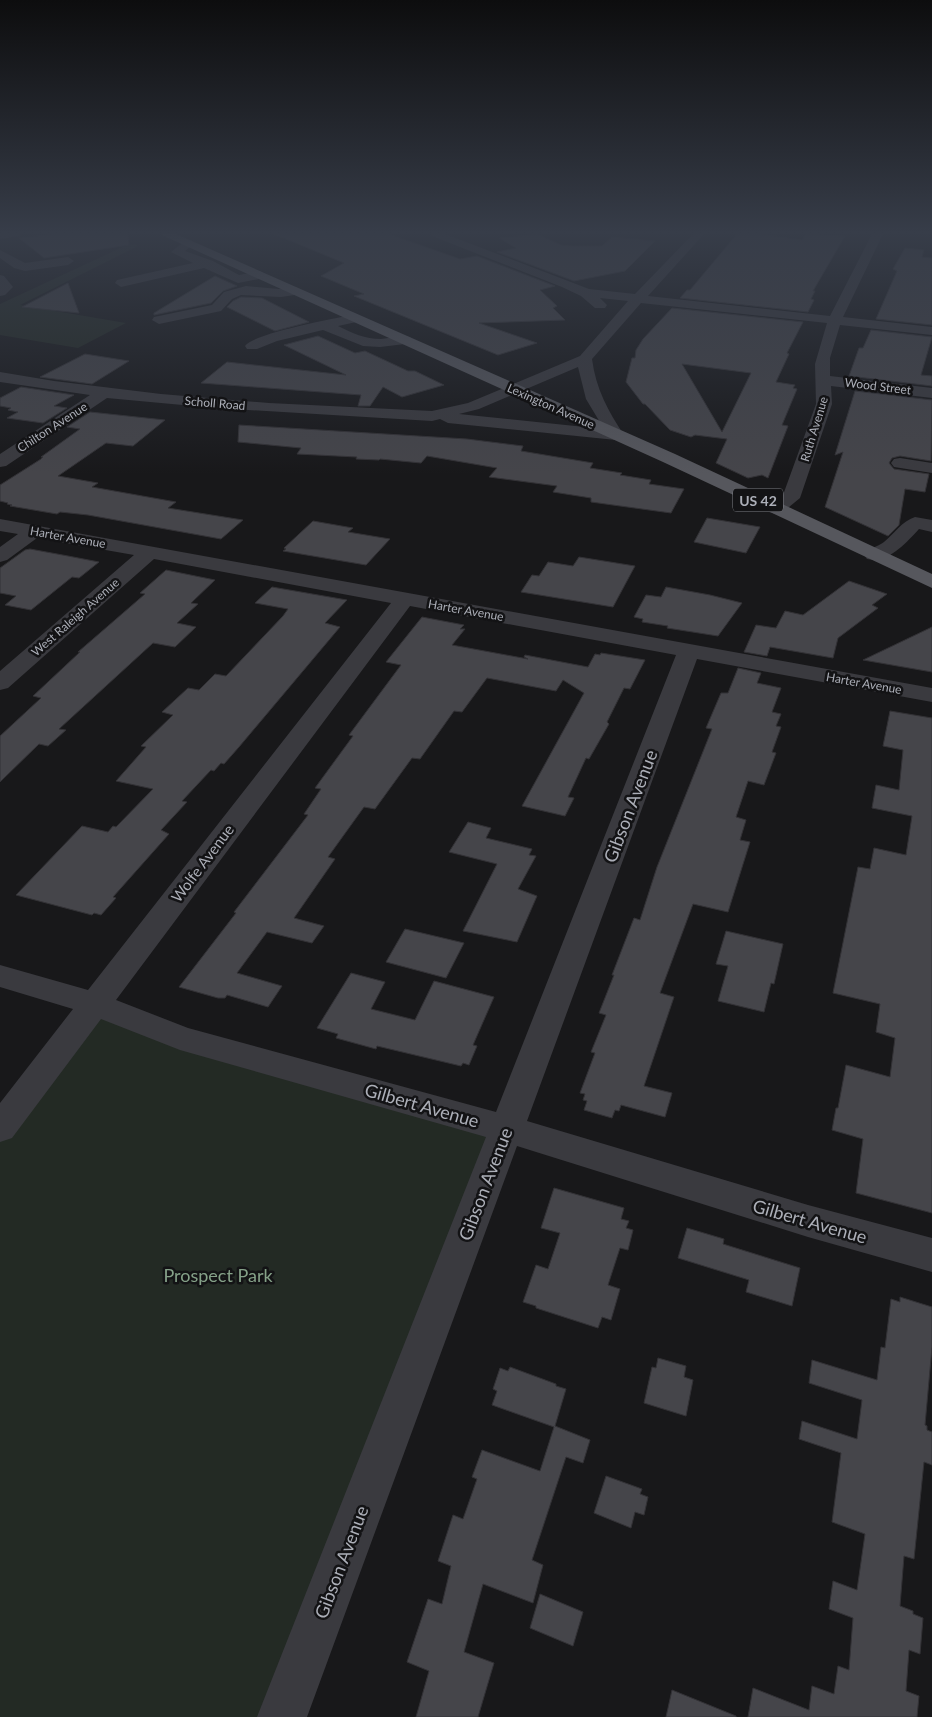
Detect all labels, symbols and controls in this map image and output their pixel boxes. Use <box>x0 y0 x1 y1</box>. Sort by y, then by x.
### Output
street label: Wood Street <box>844 374 913 398</box>
street label: Lexington Avenue <box>505 380 597 432</box>
street label: Scholl Road <box>184 393 246 413</box>
street label: Ruth Avenue <box>797 395 831 463</box>
street label: Chilton Avenue <box>14 399 90 455</box>
road number: US 42 <box>733 488 783 512</box>
street label: Harter Avenue <box>29 523 107 551</box>
street label: West Raleigh Avenue <box>28 575 122 659</box>
street label: Harter Avenue <box>427 596 505 624</box>
street label: Harter Avenue <box>825 669 903 697</box>
street label: Gibson Avenue <box>598 746 662 866</box>
street label: Wolfe Avenue <box>167 821 237 905</box>
street label: Gilbert Avenue <box>362 1078 482 1132</box>
street label: Gibson Avenue <box>453 1124 517 1244</box>
street label: Gilbert Avenue <box>750 1194 870 1248</box>
park label: Prospect Park <box>163 1264 273 1286</box>
street label: Gibson Avenue <box>309 1502 373 1622</box>

